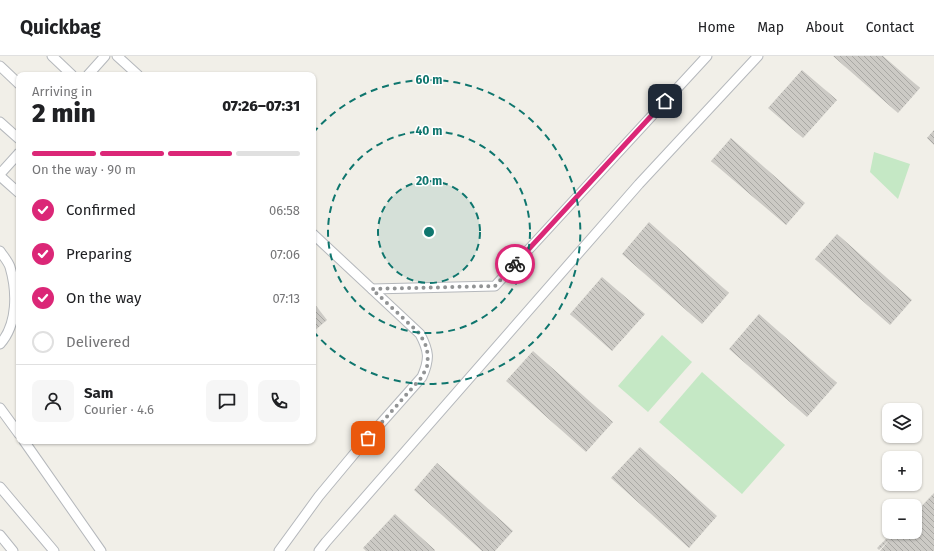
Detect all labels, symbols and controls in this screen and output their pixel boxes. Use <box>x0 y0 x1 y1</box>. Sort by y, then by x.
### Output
text: Quickbag <box>20 16 101 39</box>
text: Home <box>698 19 735 36</box>
text: Map <box>757 19 784 36</box>
text: About <box>806 19 844 36</box>
text: Contact <box>866 19 914 36</box>
text: 60 m <box>416 73 442 87</box>
text: Arriving in <box>32 84 92 99</box>
pin <box>648 84 682 118</box>
icon: home <box>654 90 676 112</box>
text: 07:26–07:31 <box>222 97 300 115</box>
text: 2 min <box>32 98 96 129</box>
text: 40 m <box>416 124 442 138</box>
text: On the way · 90 m <box>32 162 136 177</box>
text: 20 m <box>416 174 442 188</box>
icon: check <box>32 199 54 221</box>
text: Confirmed <box>66 201 136 219</box>
text: 06:58 <box>269 203 300 218</box>
centre of rings <box>422 225 436 239</box>
icon: check <box>32 243 54 265</box>
courier <box>495 244 535 284</box>
text: Preparing <box>66 245 131 263</box>
text: 07:06 <box>270 247 300 262</box>
icon: bike <box>504 253 526 275</box>
icon: check <box>32 287 54 309</box>
text: On the way <box>66 289 141 307</box>
text: 07:13 <box>273 291 300 306</box>
text: Delivered <box>66 333 130 351</box>
button: person <box>32 380 74 422</box>
button: chat <box>206 380 248 422</box>
button: phone <box>258 380 300 422</box>
text: Sam <box>84 384 113 402</box>
text: Courier · 4.6 <box>84 402 154 417</box>
map controls <box>882 403 922 539</box>
button: layers <box>882 403 922 443</box>
pin <box>351 421 385 455</box>
icon: bag <box>357 427 379 449</box>
button: + <box>882 451 922 491</box>
button: − <box>882 499 922 539</box>

